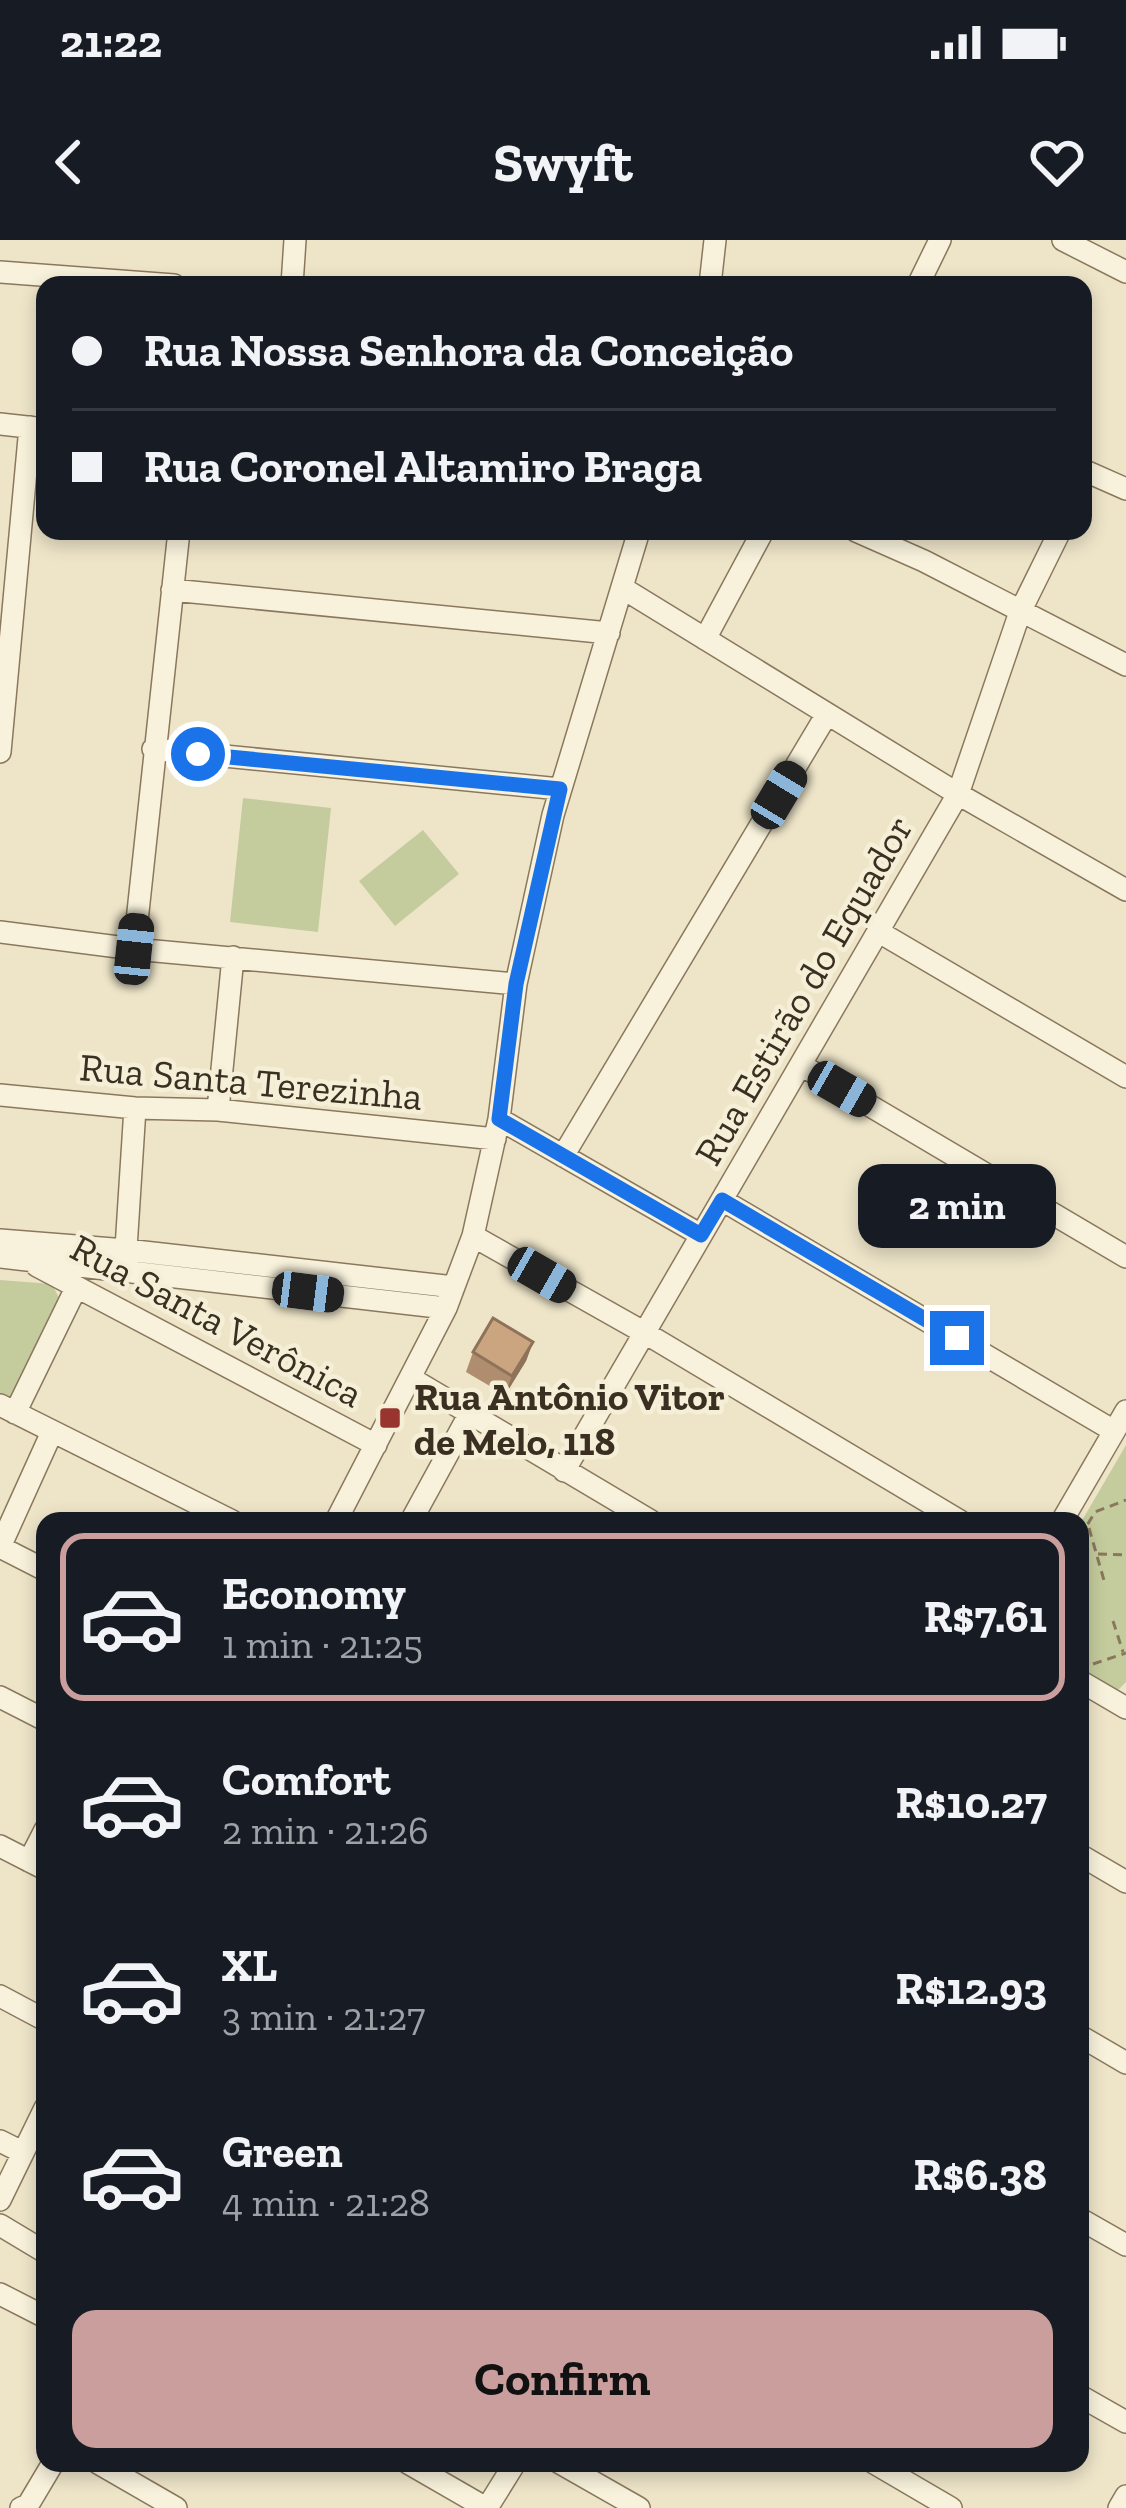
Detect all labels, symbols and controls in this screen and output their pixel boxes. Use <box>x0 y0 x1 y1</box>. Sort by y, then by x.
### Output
text: 21:22 <box>60 15 162 69</box>
icon: back <box>36 129 102 195</box>
icon: heart <box>1024 129 1090 195</box>
text: Swyft <box>493 130 633 195</box>
text: Rua Nossa Senhora da Conceição <box>144 324 793 378</box>
text: Rua Coronel Altamiro Braga <box>144 440 702 494</box>
route start <box>171 727 225 781</box>
car <box>745 755 813 835</box>
street label: Rua Estirão do Equador <box>684 807 923 1173</box>
car <box>112 911 156 987</box>
street label: Rua Santa Terezinha <box>78 1043 424 1120</box>
car <box>802 1055 882 1123</box>
callout: 2 min <box>858 1164 1056 1248</box>
text: 2 min <box>908 1182 1006 1229</box>
street label: Rua Santa Verônica <box>63 1224 371 1417</box>
car <box>502 1241 582 1309</box>
car <box>270 1270 346 1314</box>
route end <box>930 1311 984 1365</box>
place label: Rua Antônio Vitor de Melo, 118 <box>414 1373 725 1465</box>
marker: Rua Antônio Vitor de Melo, 118 <box>377 1405 403 1431</box>
icon: car <box>78 1563 186 1671</box>
text: Economy <box>222 1567 406 1621</box>
text: R$7.61 <box>924 1590 1047 1644</box>
text: 1 min · 21:25 <box>222 1621 423 1668</box>
icon: car <box>78 1749 186 1857</box>
text: Comfort <box>222 1753 390 1807</box>
text: R$10.27 <box>895 1776 1047 1830</box>
text: 2 min · 21:26 <box>222 1807 429 1854</box>
icon: car <box>78 1935 186 2043</box>
text: XL <box>222 1939 277 1993</box>
text: R$12.93 <box>896 1962 1047 2016</box>
text: 3 min · 21:27 <box>222 1993 425 2040</box>
icon: car <box>78 2121 186 2229</box>
text: Green <box>222 2125 343 2179</box>
text: R$6.38 <box>914 2148 1047 2202</box>
text: 4 min · 21:28 <box>222 2179 430 2226</box>
button: Confirm <box>72 2310 1053 2448</box>

